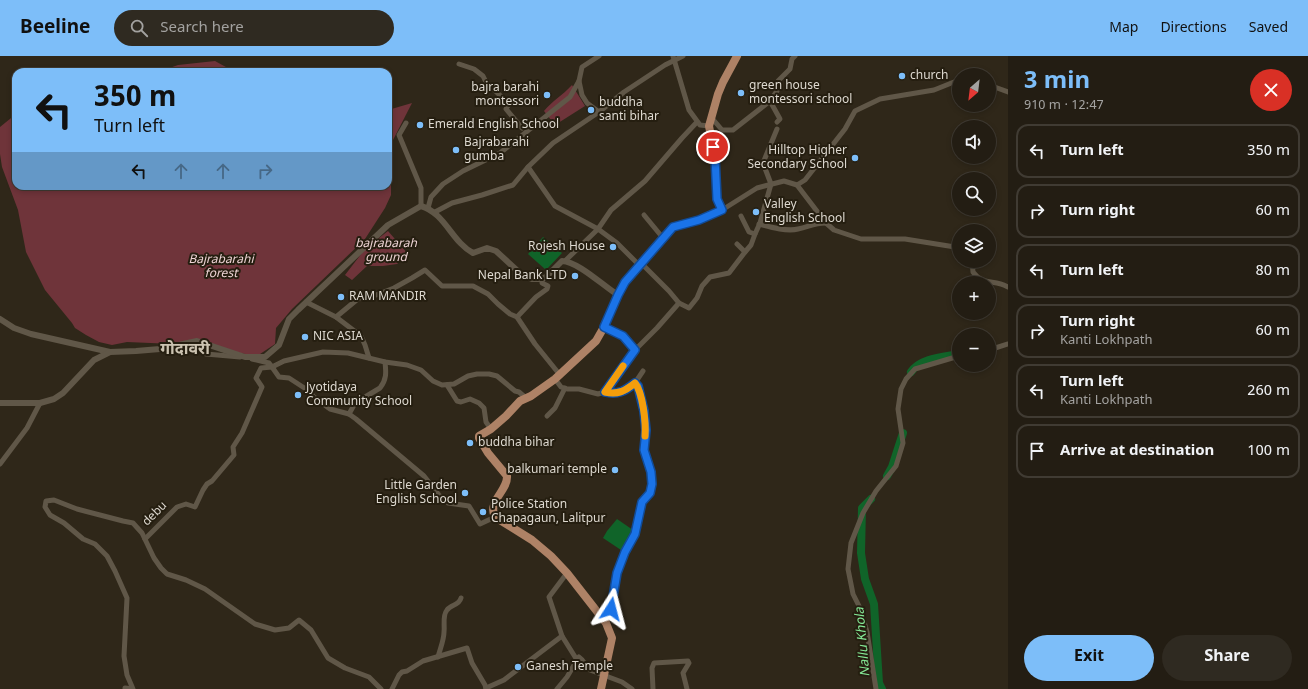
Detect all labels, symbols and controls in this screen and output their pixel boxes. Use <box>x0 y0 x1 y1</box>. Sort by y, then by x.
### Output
search box <box>114 10 394 46</box>
text: Beeline <box>20 16 90 41</box>
icon: search <box>128 17 150 39</box>
text: Search here <box>160 19 244 38</box>
text: Map <box>1109 19 1138 38</box>
text: Directions <box>1160 19 1227 38</box>
text: Saved <box>1249 19 1288 38</box>
text: 3 min <box>1024 66 1090 98</box>
place label: church <box>910 68 948 84</box>
north arrow <box>952 68 996 112</box>
map controls <box>952 68 996 372</box>
button: close <box>1250 69 1292 111</box>
marker: church <box>897 71 907 81</box>
place label: green house montessori school <box>749 78 852 108</box>
place label: bajra barahi montessori <box>471 80 539 110</box>
text: 350 m <box>94 81 176 117</box>
icon: left <box>28 84 80 136</box>
marker: green house montessori school <box>736 88 746 98</box>
marker: bajra barahi montessori <box>542 90 552 100</box>
place label: buddha santi bihar <box>599 95 659 125</box>
text: 910 m · 12:47 <box>1024 97 1104 114</box>
marker: buddha santi bihar <box>586 105 596 115</box>
text: Turn left <box>94 116 165 139</box>
place label: Emerald English School <box>428 117 559 133</box>
marker: Emerald English School <box>415 120 425 130</box>
button: sound <box>952 120 996 164</box>
pin <box>696 130 730 164</box>
place label: Bajrabarahi gumba <box>464 135 529 165</box>
icon: arrive <box>702 136 724 158</box>
icon: left <box>1026 140 1048 162</box>
text: Turn left <box>1060 142 1124 161</box>
text: 350 m <box>1247 142 1290 161</box>
place label: Hilltop Higher Secondary School <box>748 143 847 173</box>
marker: Bajrabarahi gumba <box>451 145 461 155</box>
marker: Hilltop Higher Secondary School <box>850 153 860 163</box>
icon: left <box>128 160 150 182</box>
icon: ahead <box>170 160 192 182</box>
icon: ahead <box>212 160 234 182</box>
icon: right <box>254 160 276 182</box>
button: search <box>952 172 996 216</box>
place label: Valley English School <box>764 197 845 227</box>
icon: right <box>1026 200 1048 222</box>
text: Turn right <box>1060 202 1135 221</box>
text: 60 m <box>1256 202 1290 221</box>
marker: Valley English School <box>751 207 761 217</box>
button: layers <box>952 224 996 268</box>
park label: bajrabarah ground <box>355 236 417 266</box>
place label: Rojesh House <box>528 239 605 255</box>
marker: Rojesh House <box>608 242 618 252</box>
park label: Bajrabarahi forest <box>188 252 255 282</box>
icon: left <box>1026 260 1048 282</box>
text: Turn left <box>1060 262 1124 281</box>
text: 80 m <box>1256 262 1290 281</box>
place label: Nepal Bank LTD <box>478 268 567 284</box>
marker: Nepal Bank LTD <box>570 271 580 281</box>
button: + <box>952 276 996 320</box>
place label: RAM MANDIR <box>349 289 427 305</box>
marker: RAM MANDIR <box>336 292 346 302</box>
text: Turn right <box>1060 313 1135 332</box>
icon: right <box>1026 320 1048 342</box>
text: 60 m <box>1256 322 1290 341</box>
button: − <box>952 328 996 372</box>
place label: NIC ASIA <box>313 329 363 345</box>
marker: NIC ASIA <box>300 332 310 342</box>
text: Kanti Lokhpath <box>1060 332 1152 349</box>
district label: गोदावरी <box>160 340 210 361</box>
text: Turn left <box>1060 373 1124 392</box>
place label: Jyotidaya Community School <box>305 380 412 410</box>
icon: left <box>1026 380 1048 402</box>
text: 260 m <box>1247 382 1290 401</box>
marker: Jyotidaya Community School <box>293 390 303 400</box>
text: Kanti Lokhpath <box>1060 392 1152 409</box>
place label: buddha bihar <box>478 435 554 451</box>
marker: buddha bihar <box>465 438 475 448</box>
icon: arrive <box>1026 440 1048 462</box>
text: Arrive at destination <box>1060 442 1214 461</box>
text: 100 m <box>1247 442 1290 461</box>
place label: balkumari temple <box>507 462 607 478</box>
marker: balkumari temple <box>610 465 620 475</box>
place label: Little Garden English School <box>376 478 457 508</box>
marker: Little Garden English School <box>460 488 470 498</box>
place label: Police Station Chapagaun, Lalitpur <box>491 497 605 527</box>
street label: debu <box>139 498 171 530</box>
marker: Police Station Chapagaun, Lalitpur <box>478 507 488 517</box>
position arrow <box>590 588 632 630</box>
water label: Nallu Khola <box>851 606 875 678</box>
button: Exit <box>1024 635 1154 681</box>
button: Share <box>1162 635 1292 681</box>
place label: Ganesh Temple <box>526 659 613 675</box>
marker: Ganesh Temple <box>513 662 523 672</box>

